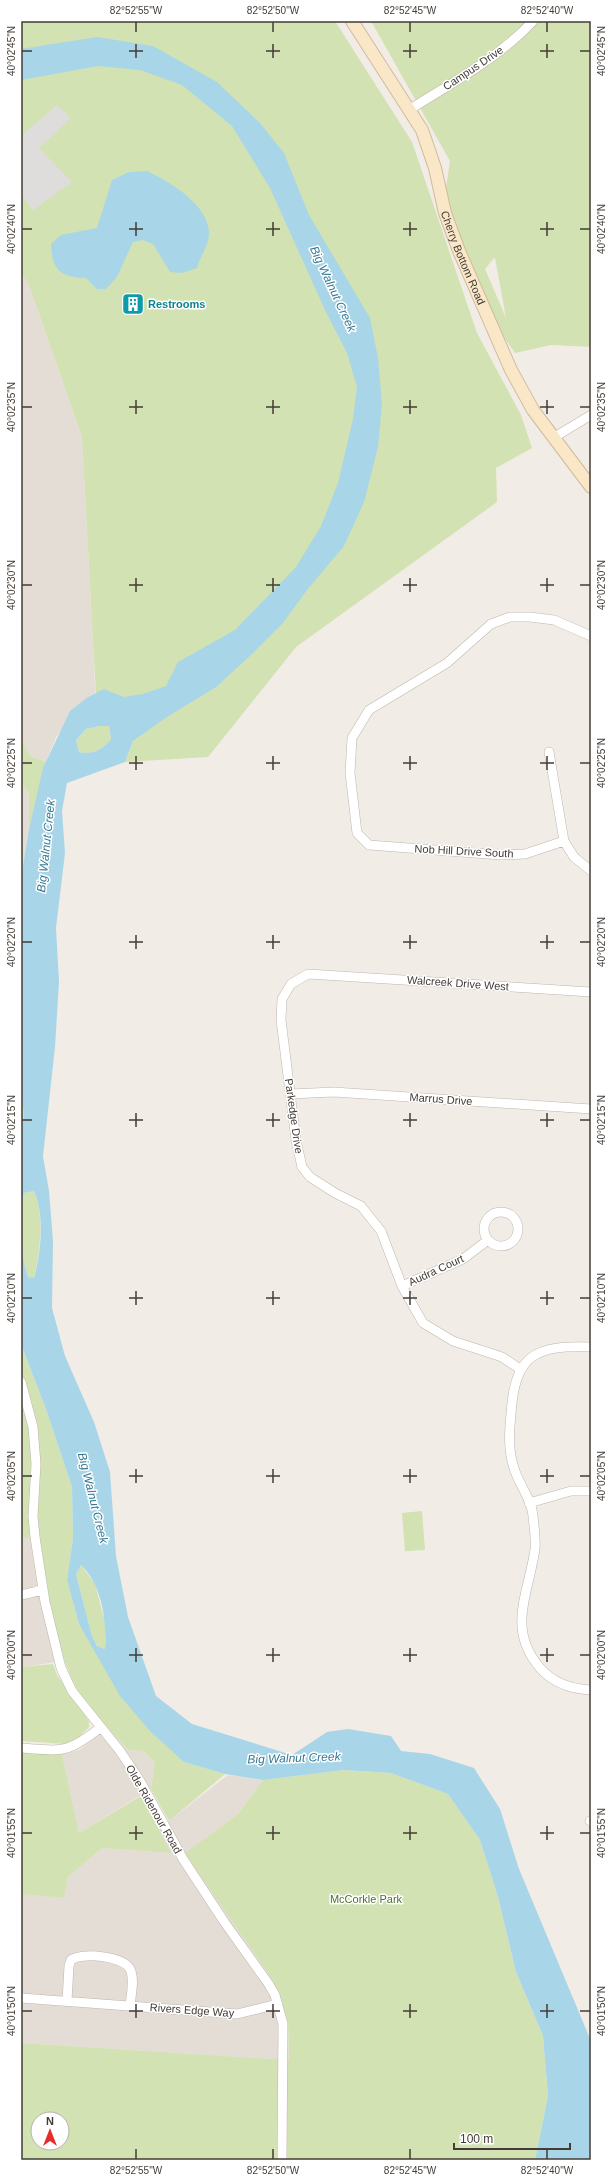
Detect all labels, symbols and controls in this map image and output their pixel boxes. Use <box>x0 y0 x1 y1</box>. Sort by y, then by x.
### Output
text: 82°52'55"W <box>110 5 163 16</box>
text: 82°52'50"W <box>247 5 300 16</box>
text: 82°52'45"W <box>384 5 437 16</box>
text: 82°52'40"W <box>521 5 574 16</box>
text: 40°02'45"N <box>6 26 17 76</box>
text: 40°02'45"N <box>596 26 607 76</box>
street label: Campus Drive <box>441 44 505 92</box>
text: 40°02'40"N <box>6 204 17 254</box>
text: 40°02'40"N <box>596 204 607 254</box>
street label: Cherry Bottom Road <box>439 209 488 306</box>
water label: Big Walnut Creek <box>307 244 359 335</box>
building icon: Restrooms <box>120 291 146 317</box>
place label: Restrooms <box>148 298 205 310</box>
text: 40°02'35"N <box>6 382 17 432</box>
text: 40°02'35"N <box>596 382 607 432</box>
text: 40°02'30"N <box>6 560 17 610</box>
text: 40°02'30"N <box>596 560 607 610</box>
text: 40°02'25"N <box>6 738 17 788</box>
text: 40°02'25"N <box>596 738 607 788</box>
water label: Big Walnut Creek <box>34 798 58 893</box>
street label: Nob Hill Drive South <box>414 842 514 860</box>
text: 40°02'20"N <box>6 917 17 967</box>
text: 40°02'20"N <box>596 917 607 967</box>
street label: Walcreek Drive West <box>407 973 509 993</box>
street label: Parkedge Drive <box>283 1078 305 1154</box>
street label: Marrus Drive <box>409 1091 473 1107</box>
text: 40°02'15"N <box>6 1095 17 1145</box>
text: 40°02'15"N <box>596 1095 607 1145</box>
street label: Audra Court <box>407 1252 465 1288</box>
text: 40°02'10"N <box>6 1273 17 1323</box>
text: 40°02'10"N <box>596 1273 607 1323</box>
text: 40°02'05"N <box>6 1451 17 1501</box>
water label: Big Walnut Creek <box>75 1451 111 1546</box>
text: 40°02'05"N <box>596 1451 607 1501</box>
text: 40°02'00"N <box>6 1630 17 1680</box>
text: 40°02'00"N <box>596 1630 607 1680</box>
water label: Big Walnut Creek <box>247 1749 342 1767</box>
street label: Olde Ridenour Road <box>124 1763 184 1855</box>
text: 40°01'55"N <box>6 1808 17 1858</box>
text: 40°01'55"N <box>596 1808 607 1858</box>
park label: McCorkle Park <box>330 1893 403 1905</box>
text: 40°01'50"N <box>6 1986 17 2036</box>
text: 40°01'50"N <box>596 1986 607 2036</box>
street label: Rivers Edge Way <box>149 2001 235 2019</box>
north arrow <box>30 2111 70 2151</box>
text: N <box>46 2115 54 2127</box>
scale bar <box>454 2125 570 2151</box>
text: 100 m <box>460 2132 493 2146</box>
text: 82°52'55"W <box>110 2165 163 2176</box>
text: 82°52'50"W <box>247 2165 300 2176</box>
text: 82°52'45"W <box>384 2165 437 2176</box>
text: 82°52'40"W <box>521 2165 574 2176</box>

